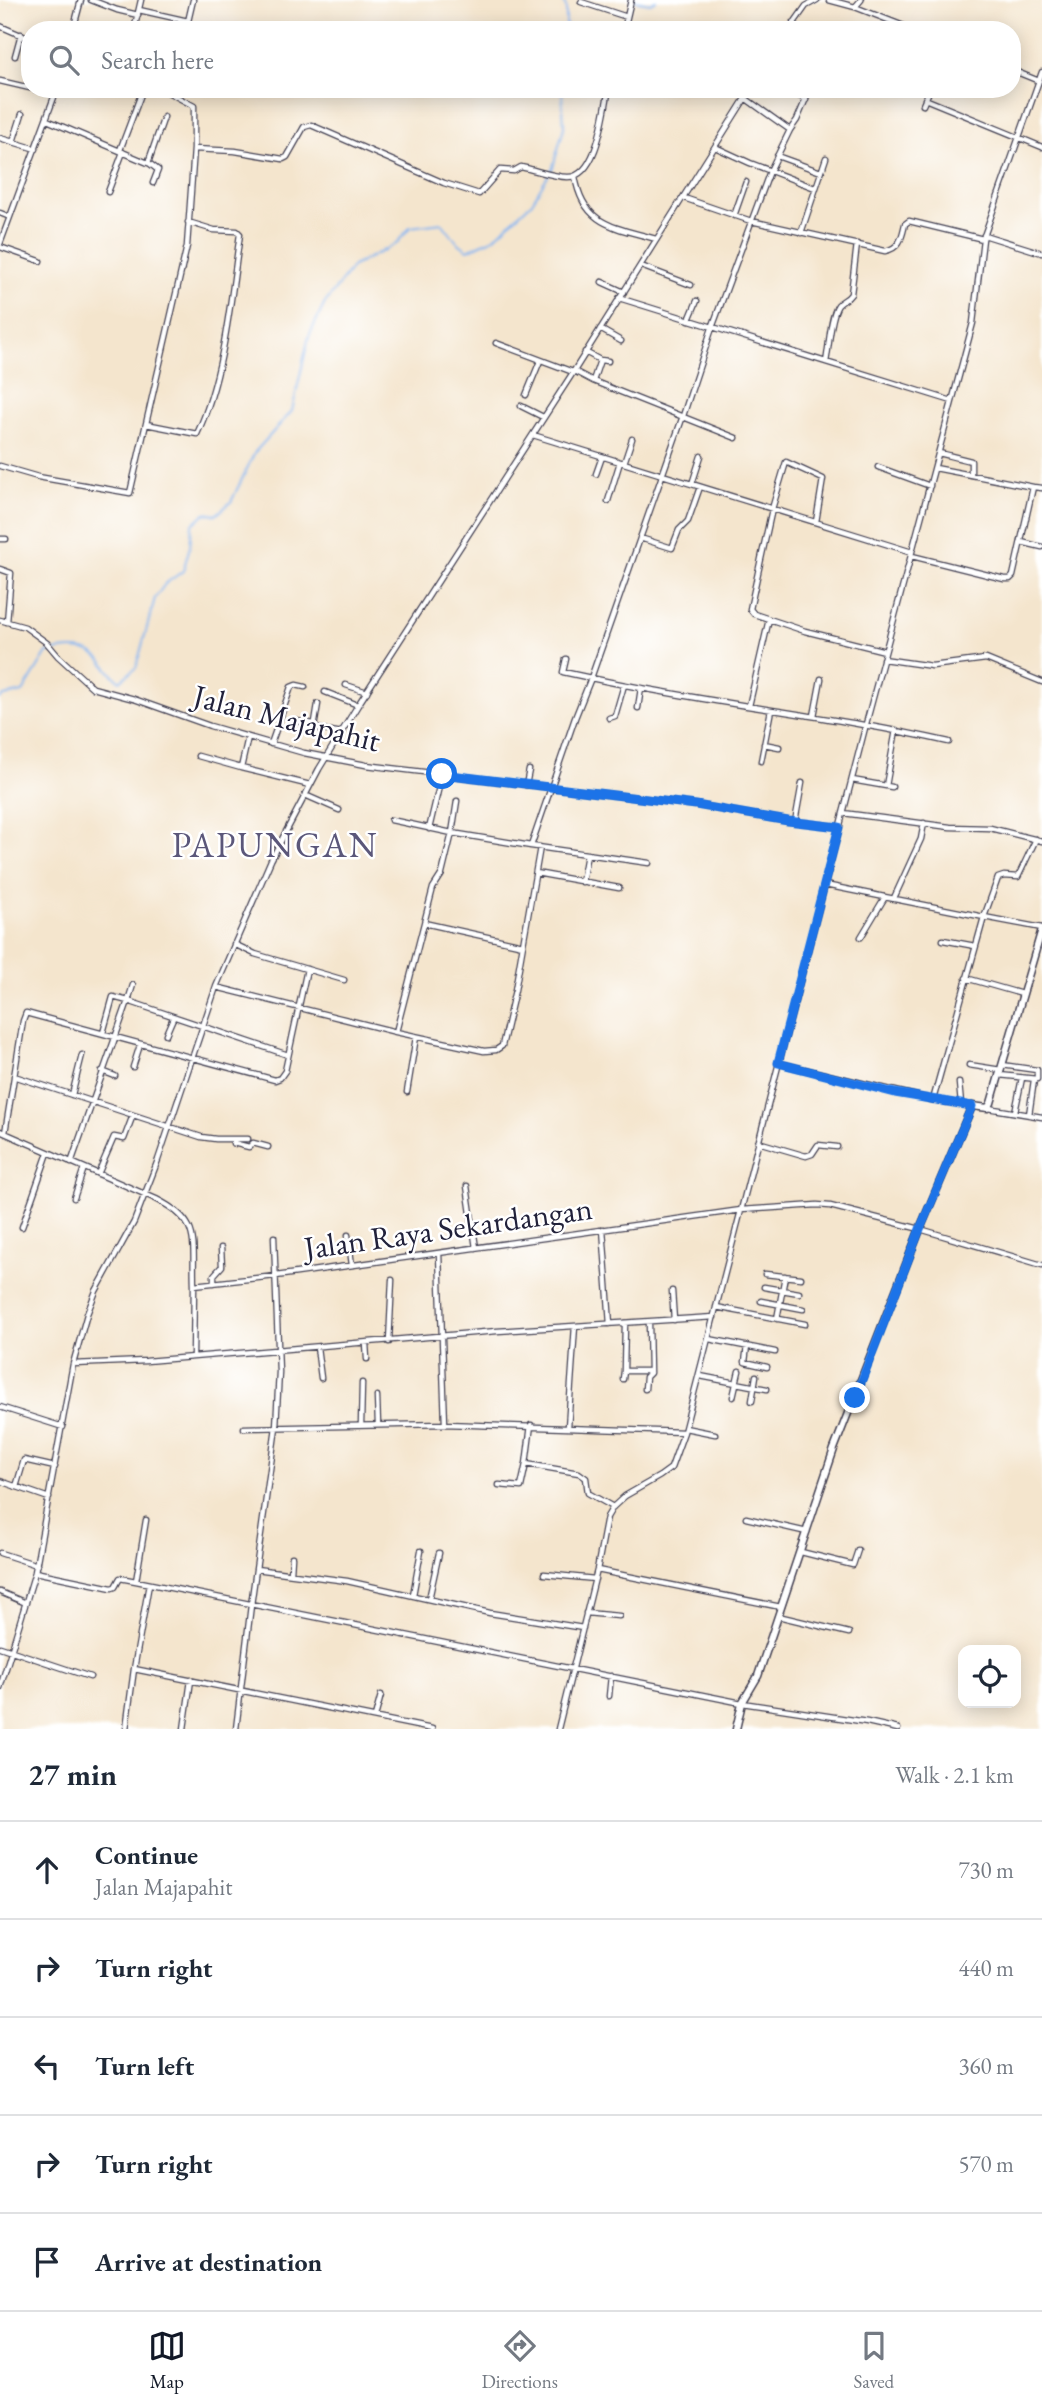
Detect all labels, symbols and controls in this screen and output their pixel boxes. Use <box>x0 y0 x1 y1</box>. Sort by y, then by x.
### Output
search box <box>21 21 1021 98</box>
icon: search <box>45 41 83 79</box>
text: Search here <box>101 43 214 77</box>
street label: Jalan Majapahit <box>186 674 385 761</box>
route start <box>426 758 457 789</box>
district label: PAPUNGAN <box>172 822 378 867</box>
street label: Jalan Raya Sekardangan <box>298 1187 595 1269</box>
route end <box>839 1382 870 1413</box>
map controls <box>958 1645 1021 1708</box>
button: locate <box>958 1645 1021 1708</box>
text: 27 min <box>28 1755 117 1794</box>
text: Walk · 2.1 km <box>895 1760 1014 1790</box>
text: Continue <box>95 1838 198 1872</box>
icon: ahead <box>28 1851 66 1889</box>
text: 730 m <box>958 1855 1014 1885</box>
text: Jalan Majapahit <box>95 1872 232 1902</box>
icon: right <box>28 1949 66 1987</box>
text: Turn right <box>95 1951 213 1985</box>
text: 440 m <box>958 1953 1014 1983</box>
icon: left <box>28 2047 66 2085</box>
text: Turn left <box>95 2049 194 2083</box>
text: 360 m <box>958 2051 1014 2081</box>
icon: right <box>28 2145 66 2183</box>
text: Turn right <box>95 2147 213 2181</box>
text: 570 m <box>958 2149 1014 2179</box>
icon: arrive <box>28 2243 66 2281</box>
text: Arrive at destination <box>95 2245 322 2279</box>
tab: Map <box>148 2327 186 2394</box>
tab: Directions <box>481 2327 558 2394</box>
tab: Saved <box>853 2327 894 2394</box>

